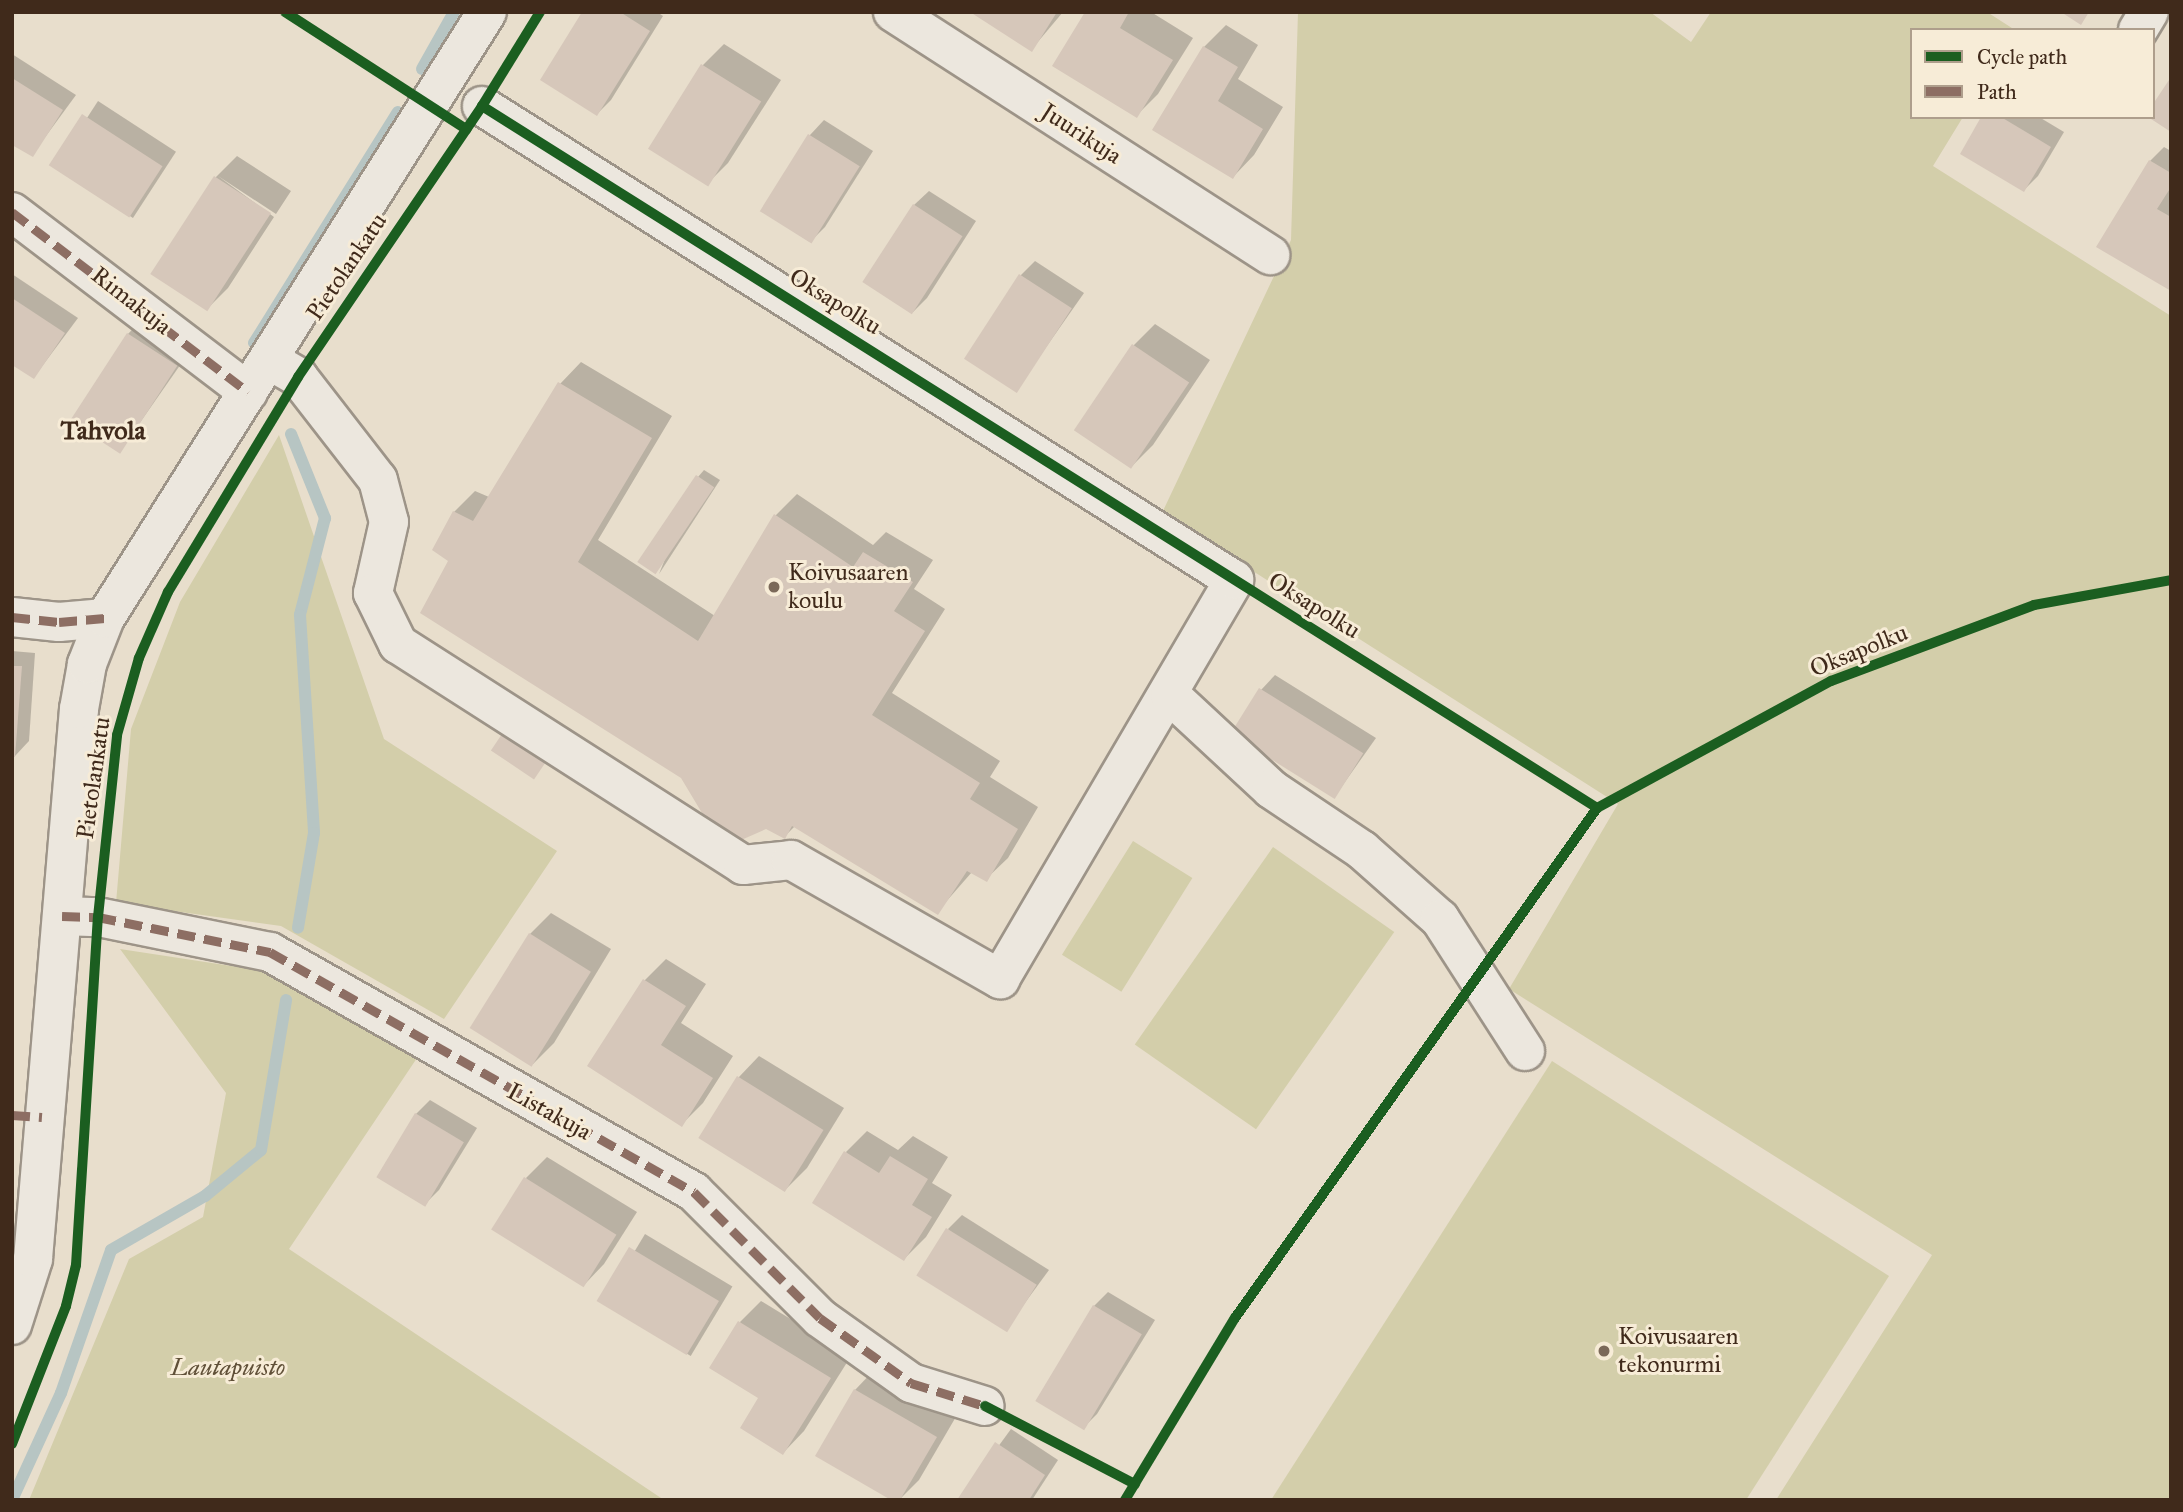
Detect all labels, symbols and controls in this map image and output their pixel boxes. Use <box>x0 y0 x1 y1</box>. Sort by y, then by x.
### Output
legend <box>1910 28 2155 119</box>
text: Cycle path <box>1977 44 2067 70</box>
text: Path <box>1977 79 2017 105</box>
street label: Juurikuja <box>1035 97 1127 171</box>
street label: Pietolankatu <box>301 208 393 326</box>
street label: Rimakuja <box>85 261 177 341</box>
street label: Oksapolku <box>784 263 886 341</box>
district label: Tahvola <box>61 415 145 447</box>
place label: Koivusaaren koulu <box>788 559 909 615</box>
street label: Oksapolku <box>1263 567 1365 645</box>
marker: Koivusaaren koulu <box>766 579 782 595</box>
street label: Oksapolku <box>1806 618 1912 684</box>
street label: Pietolankatu <box>71 715 117 841</box>
street label: Listakuja <box>502 1077 596 1147</box>
place label: Koivusaaren tekonurmi <box>1618 1323 1739 1379</box>
marker: Koivusaaren tekonurmi <box>1596 1343 1612 1359</box>
park label: Lautapuisto <box>171 1354 285 1382</box>

